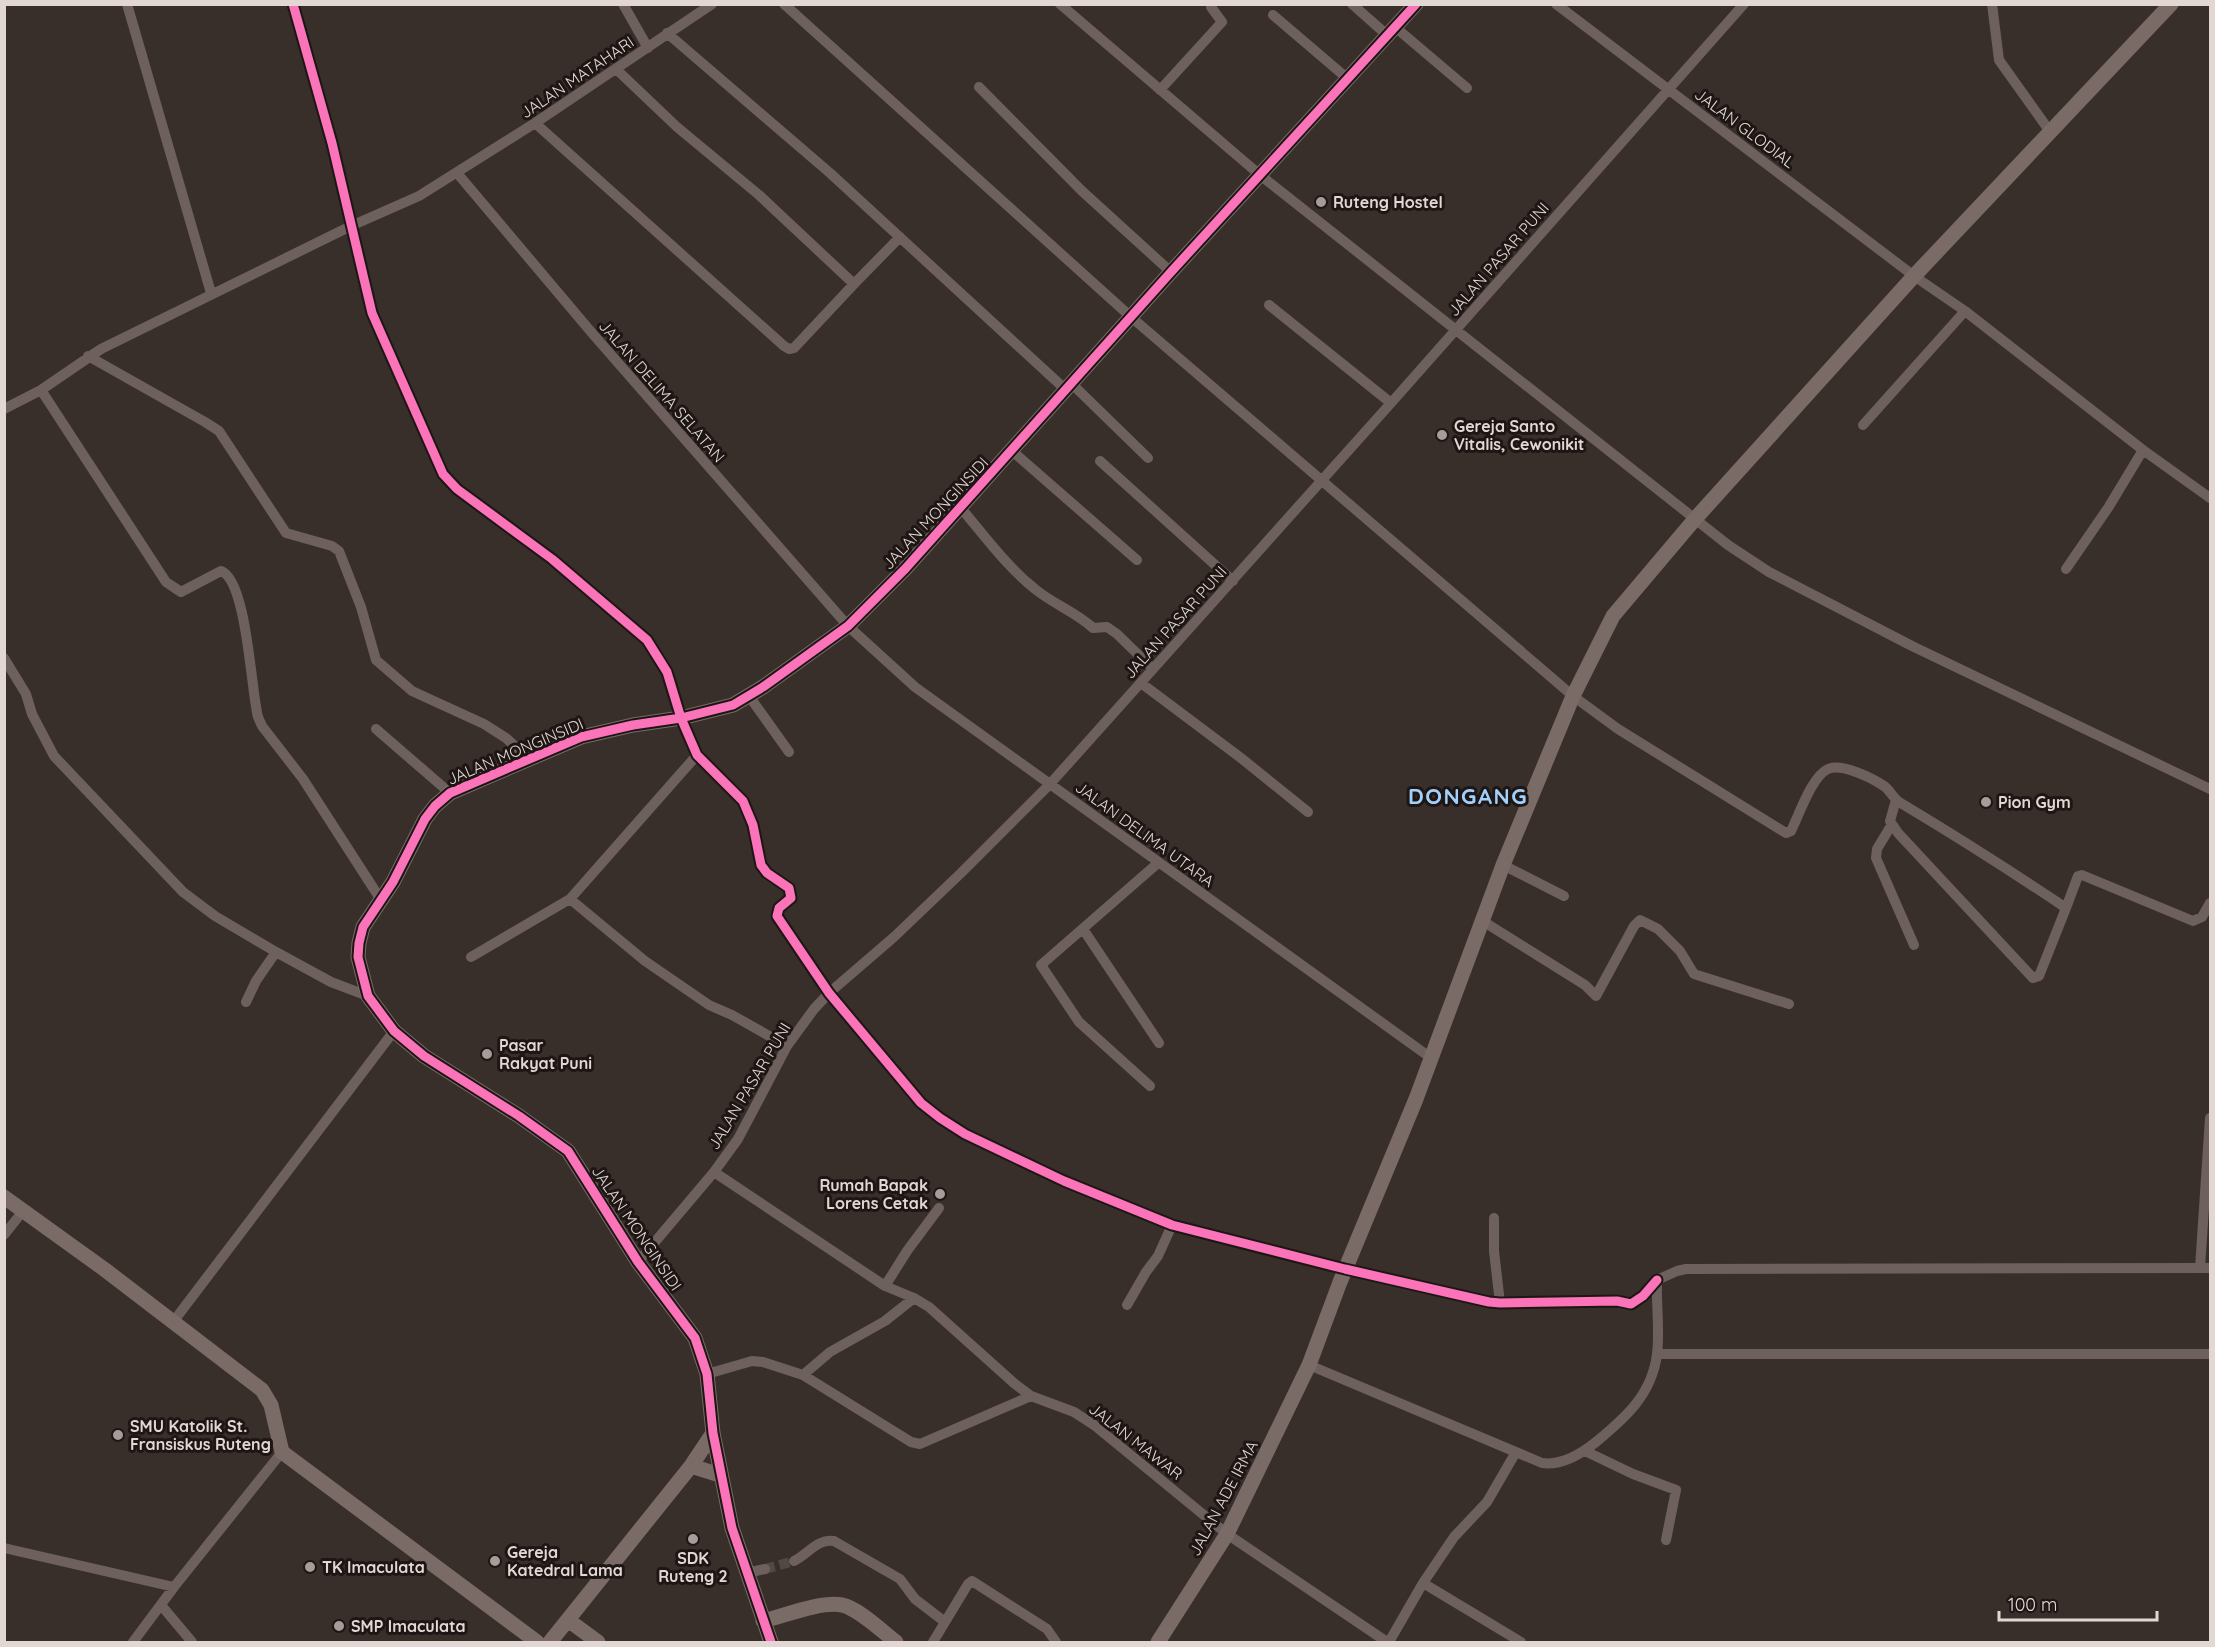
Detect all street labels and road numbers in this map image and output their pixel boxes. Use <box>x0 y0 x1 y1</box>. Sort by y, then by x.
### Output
street label: JALAN MATAHARI <box>516 32 638 122</box>
street label: JALAN GLODIAL <box>1691 84 1799 172</box>
street label: JALAN PASAR PUNI <box>1443 198 1553 320</box>
street label: JALAN DELIMA SELATAN <box>595 316 729 466</box>
street label: JALAN MONGINSIDI <box>878 453 992 573</box>
street label: JALAN PASAR PUNI <box>1119 562 1231 682</box>
street label: JALAN MONGINSIDI <box>444 713 586 789</box>
street label: JALAN DELIMA UTARA <box>1072 777 1218 891</box>
street label: JALAN PASAR PUNI <box>703 1019 795 1153</box>
street label: JALAN MONGINSIDI <box>588 1162 686 1294</box>
street label: JALAN MAWAR <box>1085 1398 1187 1484</box>
street label: JALAN ADE IRMA <box>1184 1437 1262 1559</box>

